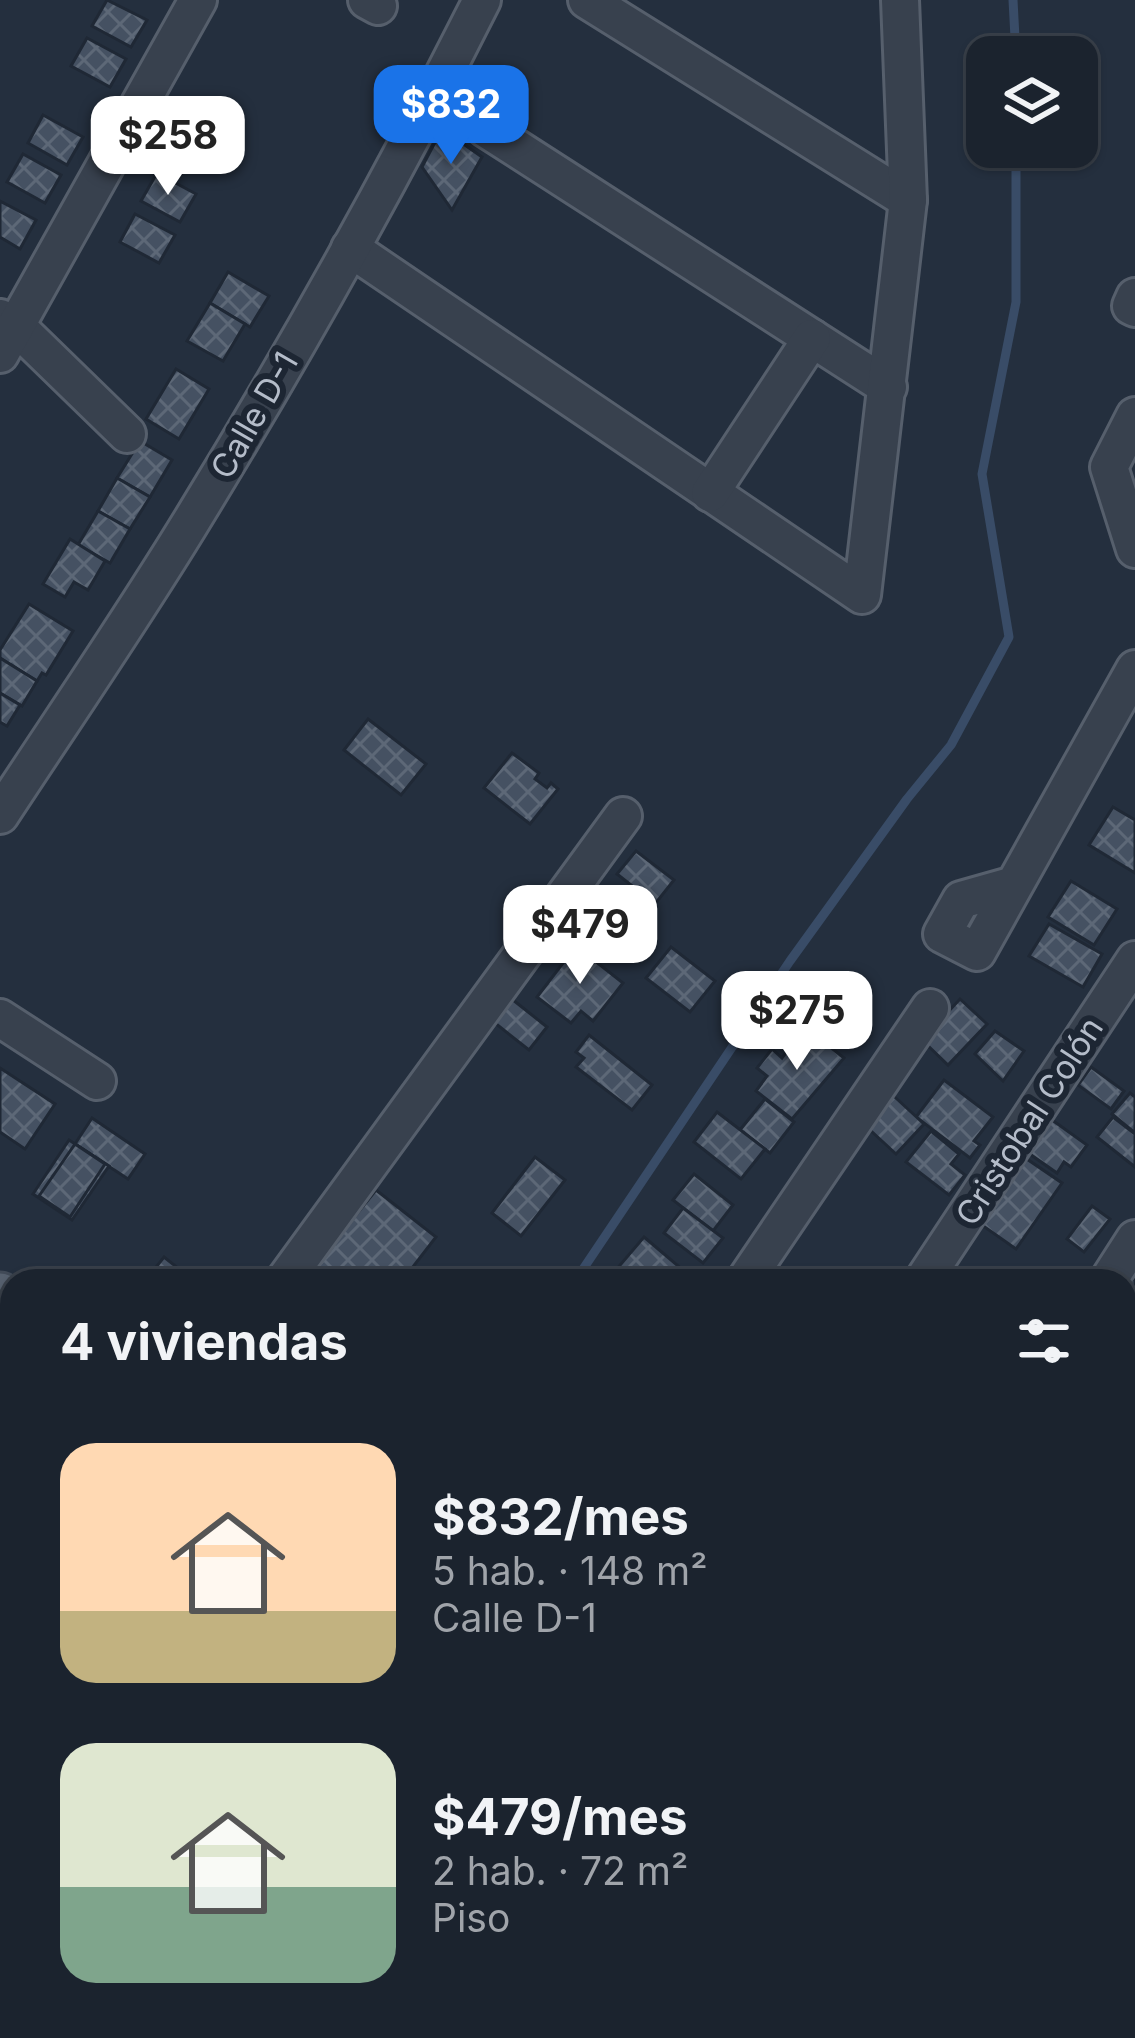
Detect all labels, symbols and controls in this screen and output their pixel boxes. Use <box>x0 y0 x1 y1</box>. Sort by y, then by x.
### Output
map controls <box>966 36 1098 168</box>
button: layers <box>966 36 1098 168</box>
pin: $832 <box>380 65 522 167</box>
text: $832 <box>401 80 501 127</box>
pin: $258 <box>97 96 239 198</box>
text: $258 <box>118 111 218 158</box>
street label: Calle D-1 <box>202 345 306 485</box>
pin: $479 <box>509 885 651 987</box>
text: $479 <box>530 900 630 947</box>
pin: $275 <box>726 971 868 1073</box>
text: $275 <box>748 986 846 1033</box>
street label: Cristobal Colón <box>947 1009 1111 1233</box>
icon: filters <box>1011 1308 1077 1374</box>
text: 4 viviendas <box>60 1311 348 1372</box>
text: $832/mes <box>432 1486 689 1547</box>
icon: home <box>156 1491 300 1635</box>
text: 5 hab. · 148 m² <box>432 1547 707 1594</box>
text: Calle D-1 <box>432 1594 597 1641</box>
text: $479/mes <box>432 1786 687 1847</box>
icon: home <box>156 1791 300 1935</box>
text: 2 hab. · 72 m² <box>432 1847 688 1894</box>
text: Piso <box>432 1894 510 1941</box>

